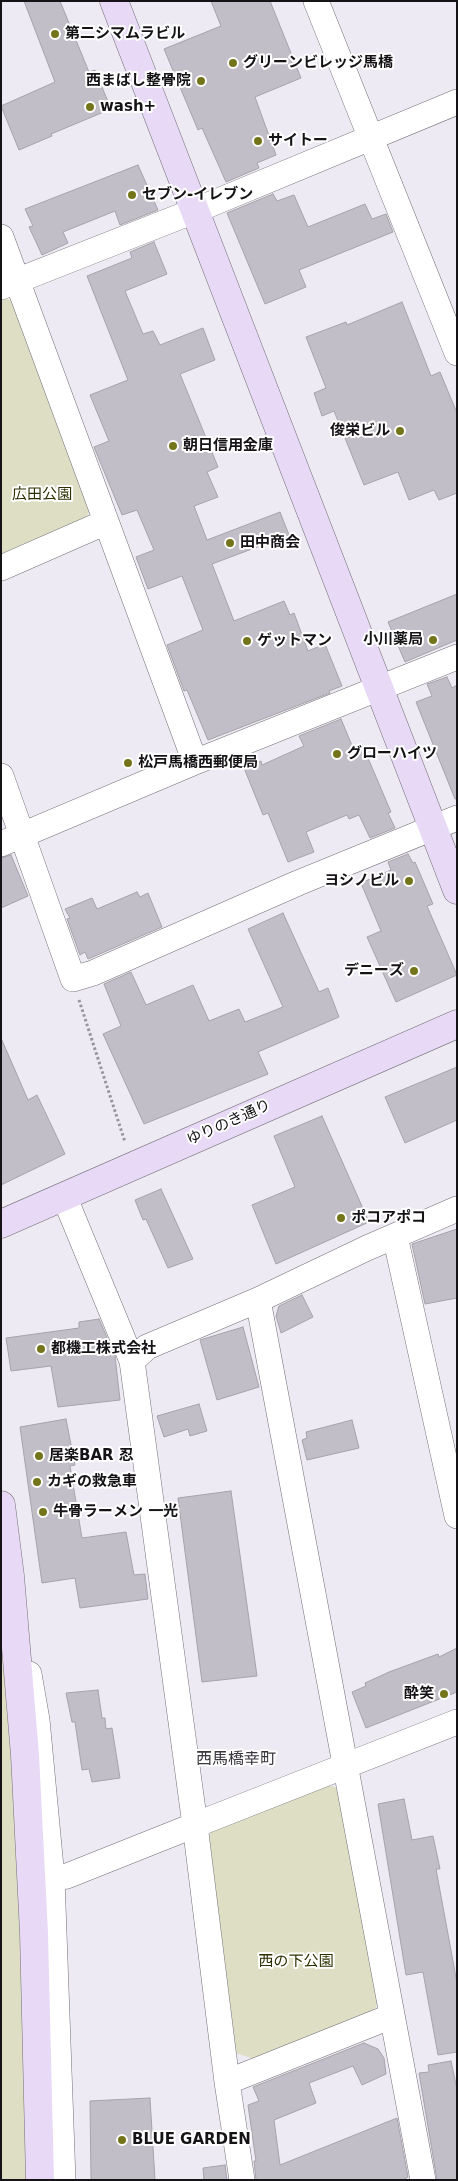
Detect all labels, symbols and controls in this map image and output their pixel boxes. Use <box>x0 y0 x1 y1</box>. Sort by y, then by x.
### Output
place label: 第二シマムラビル <box>65 25 185 43</box>
marker: 第二シマムラビル <box>49 28 61 40</box>
place label: グリーンビレッジ馬橋 <box>243 54 393 72</box>
marker: グリーンビレッジ馬橋 <box>227 57 239 69</box>
place label: 西まばし整骨院 <box>86 72 191 90</box>
marker: 西まばし整骨院 <box>195 75 207 87</box>
place label: wash+ <box>100 98 156 116</box>
marker: wash+ <box>84 101 96 113</box>
place label: サイトー <box>268 132 328 150</box>
marker: サイトー <box>252 135 264 147</box>
place label: セブン-イレブン <box>142 186 253 204</box>
marker: セブン-イレブン <box>126 189 138 201</box>
place label: 俊栄ビル <box>330 422 390 440</box>
marker: 俊栄ビル <box>394 425 406 437</box>
place label: 朝日信用金庫 <box>183 437 273 455</box>
marker: 朝日信用金庫 <box>167 440 179 452</box>
park label: 広田公園 <box>12 486 72 504</box>
place label: 田中商会 <box>240 534 300 552</box>
marker: 田中商会 <box>224 537 236 549</box>
place label: 小川薬局 <box>363 631 423 649</box>
place label: ゲットマン <box>257 632 332 650</box>
marker: 小川薬局 <box>427 634 439 646</box>
marker: ゲットマン <box>241 635 253 647</box>
place label: グローハイツ <box>347 745 437 763</box>
marker: グローハイツ <box>331 748 343 760</box>
place label: 松戸馬橋西郵便局 <box>138 754 258 772</box>
marker: 松戸馬橋西郵便局 <box>122 757 134 769</box>
place label: ヨシノビル <box>324 872 399 890</box>
marker: ヨシノビル <box>403 875 415 887</box>
place label: デニーズ <box>344 962 404 980</box>
marker: デニーズ <box>408 965 420 977</box>
street label: ゆりのき通り <box>184 1096 274 1150</box>
place label: ポコアポコ <box>351 1209 426 1227</box>
marker: ポコアポコ <box>335 1212 347 1224</box>
place label: 都機工株式会社 <box>51 1340 156 1358</box>
marker: 都機工株式会社 <box>35 1343 47 1355</box>
place label: 居楽BAR 忍 <box>49 1447 134 1465</box>
marker: 居楽BAR 忍 <box>33 1450 45 1462</box>
place label: カギの救急車 <box>47 1473 137 1491</box>
marker: カギの救急車 <box>31 1476 43 1488</box>
place label: 牛骨ラーメン 一光 <box>53 1503 178 1521</box>
marker: 牛骨ラーメン 一光 <box>37 1506 49 1518</box>
place label: 酔笑 <box>404 1685 434 1703</box>
marker: 酔笑 <box>438 1688 450 1700</box>
district label: 西馬橋幸町 <box>196 1750 276 1770</box>
park label: 西の下公園 <box>259 1953 333 1971</box>
place label: BLUE GARDEN <box>132 2131 251 2149</box>
marker: BLUE GARDEN <box>116 2134 128 2146</box>

